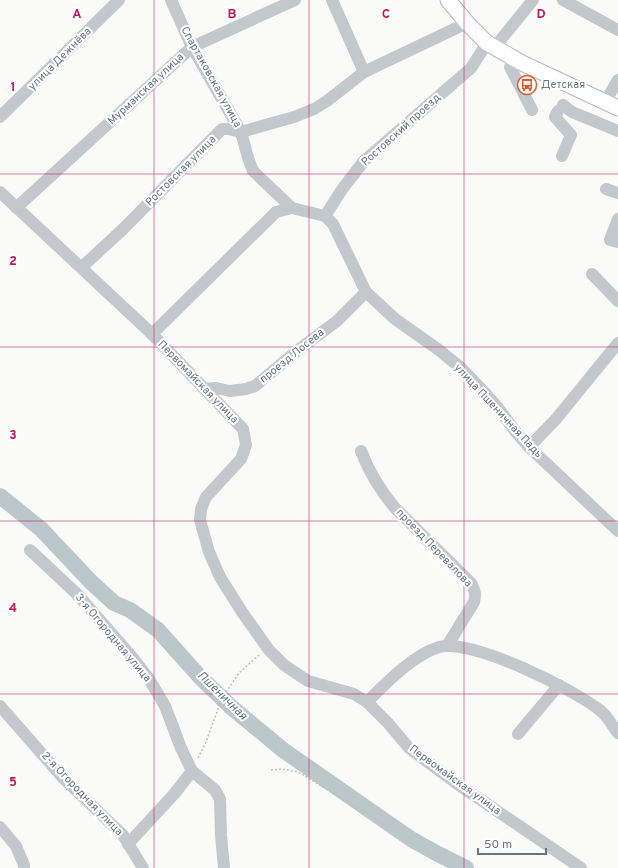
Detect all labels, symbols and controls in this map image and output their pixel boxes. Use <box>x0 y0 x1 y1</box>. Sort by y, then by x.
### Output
text: A <box>72 7 82 23</box>
text: B <box>228 7 237 23</box>
text: C <box>382 7 390 23</box>
text: D <box>536 7 546 23</box>
street label: улица Дежнёва <box>26 24 95 93</box>
street label: Спартаковская улица <box>177 24 245 130</box>
street label: Мурманская улица <box>105 50 187 128</box>
bus stop icon: Детская <box>516 74 538 96</box>
place label: Детская <box>541 78 585 92</box>
text: 1 <box>10 80 16 96</box>
street label: Ростовский проезд <box>358 91 444 169</box>
street label: Ростовская улица <box>143 133 219 209</box>
text: 2 <box>9 254 17 270</box>
street label: проезд Лосева <box>257 326 327 386</box>
street label: Первомайская улица <box>155 338 241 427</box>
street label: улица Пшеничная Падь <box>451 361 545 461</box>
text: 3 <box>9 428 17 444</box>
street label: проезд Перевалова <box>393 506 475 590</box>
street label: 3-я Огородная улица <box>72 591 154 685</box>
text: 4 <box>9 601 17 617</box>
water label: Пшеничная <box>194 668 251 724</box>
street label: Первомайская улица <box>406 742 504 818</box>
street label: 2-я Огородная улица <box>38 749 126 839</box>
text: 5 <box>9 775 17 791</box>
scale bar <box>478 830 546 856</box>
text: 50 m <box>484 837 512 853</box>

